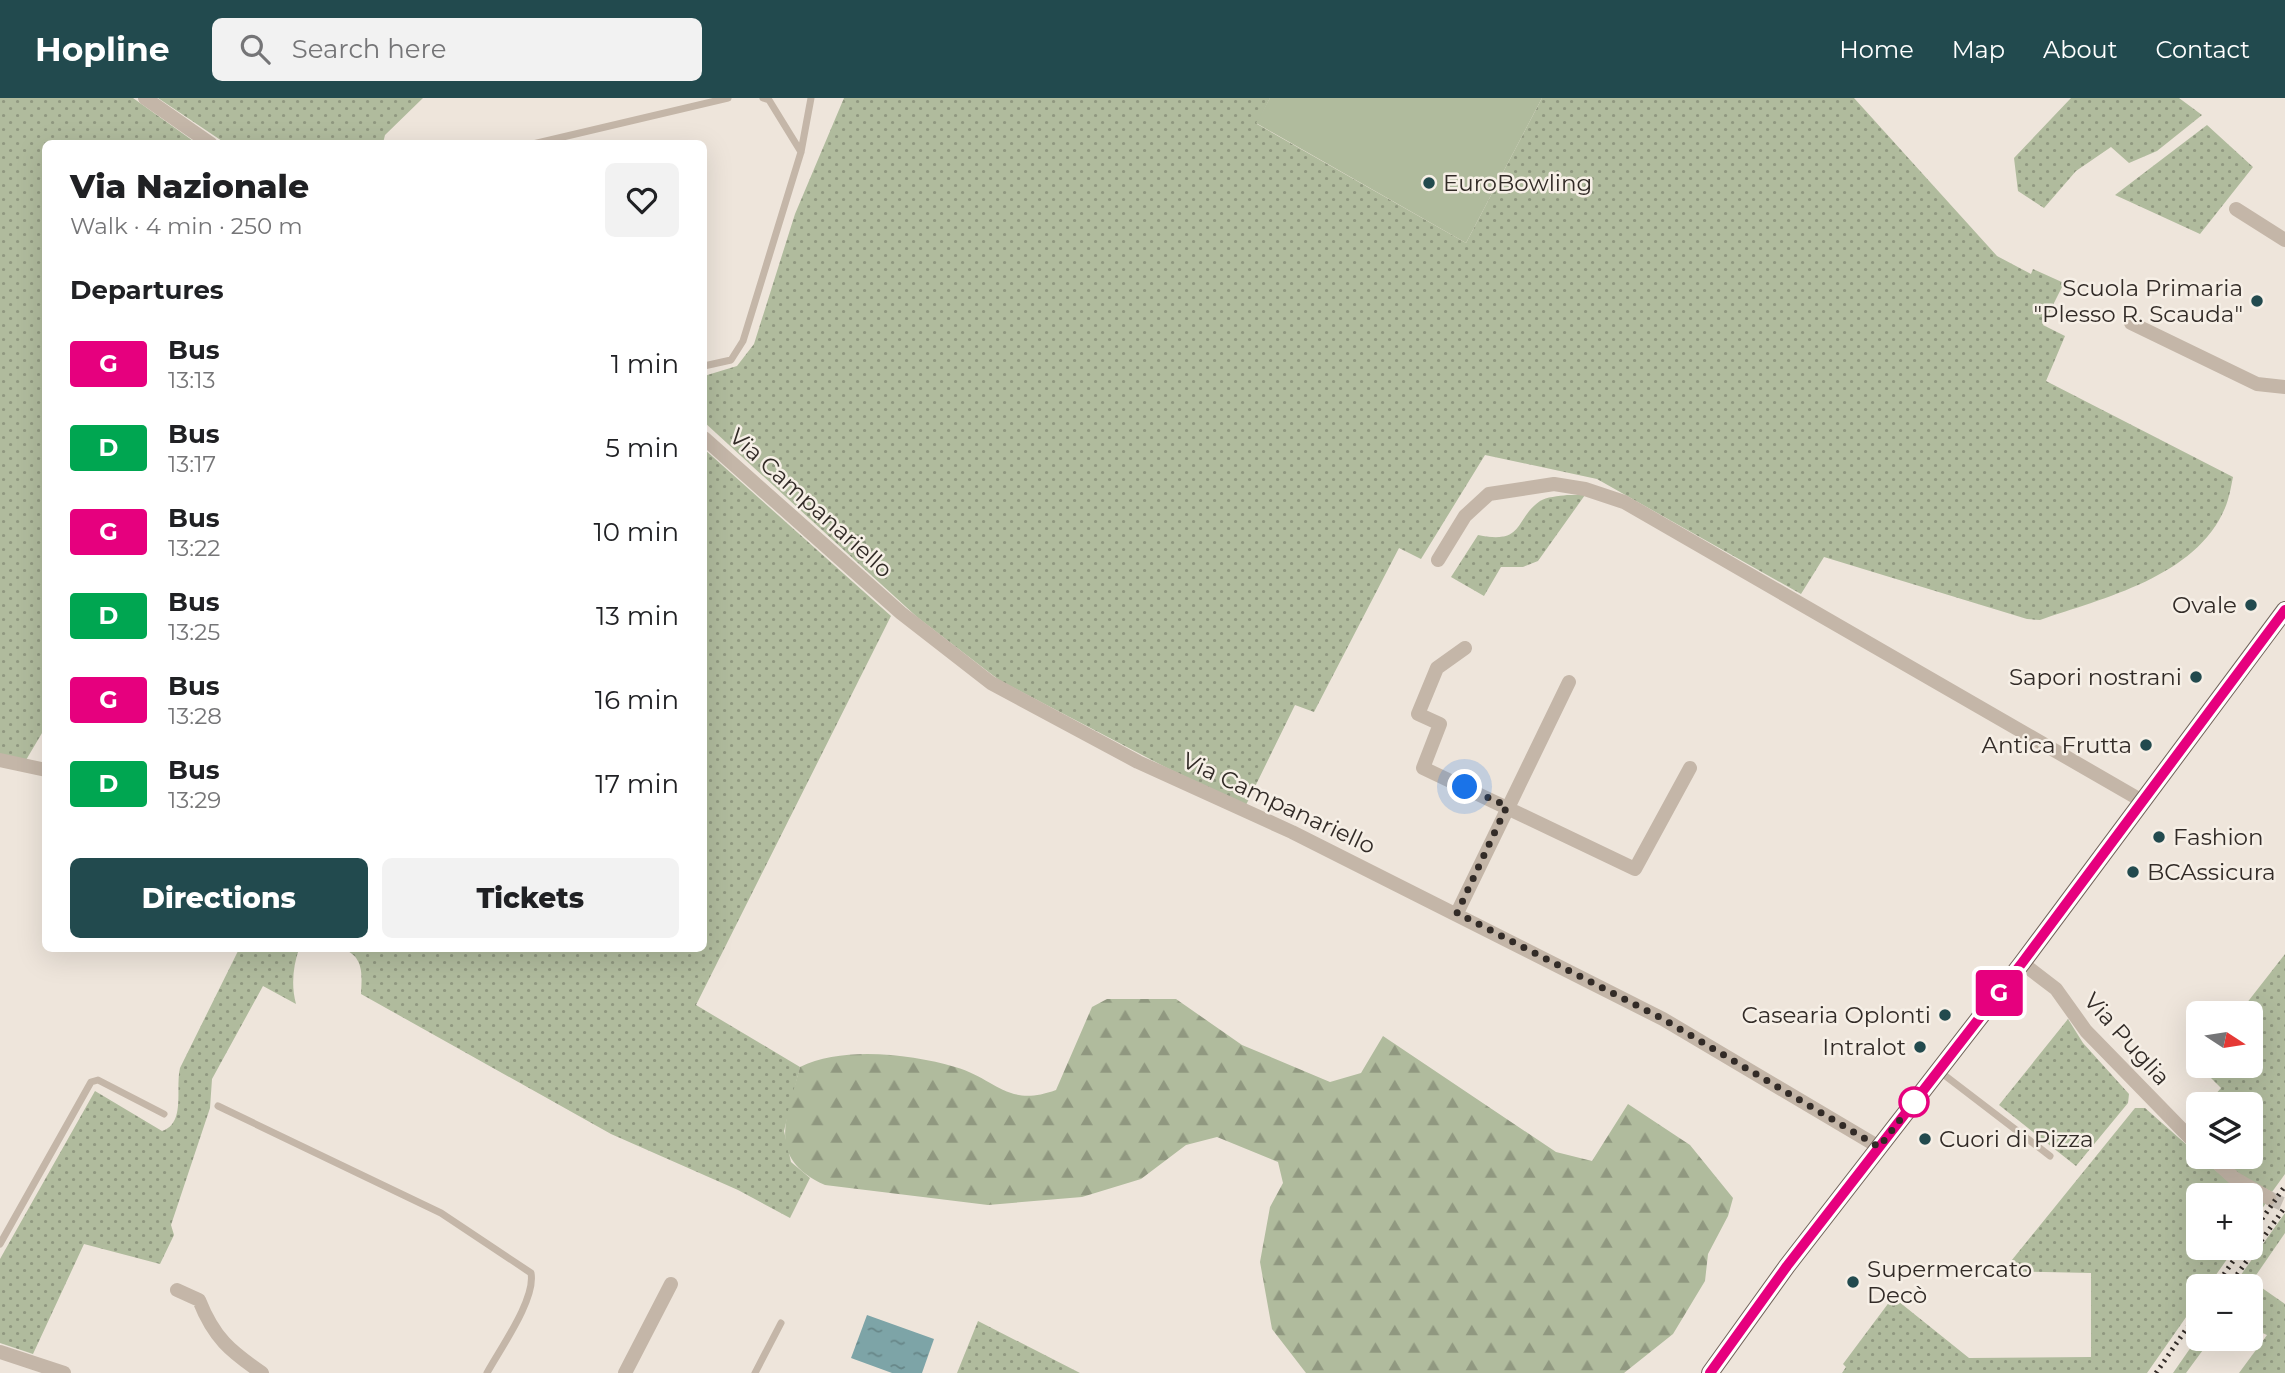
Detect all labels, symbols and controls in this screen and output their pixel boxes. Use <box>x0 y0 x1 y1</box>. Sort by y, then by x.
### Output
search box <box>212 18 702 81</box>
text: Hopline <box>35 29 170 69</box>
icon: search <box>236 30 274 68</box>
text: Search here <box>292 33 446 65</box>
text: Home <box>1839 35 1914 64</box>
text: Map <box>1952 35 2005 64</box>
text: About <box>2043 35 2117 64</box>
text: Contact <box>2155 35 2250 64</box>
button: heart <box>605 163 679 237</box>
text: Via Nazionale <box>70 166 309 206</box>
place label: EuroBowling <box>1443 169 1592 197</box>
marker: EuroBowling <box>1421 175 1437 191</box>
text: Walk · 4 min · 250 m <box>70 212 303 240</box>
text: Departures <box>70 274 224 306</box>
place label: Scuola Primaria "Plesso R. Scauda" <box>2034 274 2243 328</box>
marker: Scuola Primaria "Plesso R. Scauda" <box>2249 293 2265 309</box>
text: Bus <box>168 334 220 366</box>
text: 1 min <box>611 348 679 380</box>
text: G <box>99 349 118 378</box>
text: 13:13 <box>168 366 215 394</box>
text: Bus <box>168 418 220 450</box>
street label: Via Campanariello <box>724 422 898 584</box>
text: 5 min <box>605 432 679 464</box>
text: D <box>99 433 118 462</box>
text: 13:17 <box>168 450 216 478</box>
text: Bus <box>168 502 220 534</box>
text: 10 min <box>593 516 679 548</box>
text: G <box>99 517 118 546</box>
text: 13:22 <box>168 534 220 562</box>
text: Bus <box>168 586 220 618</box>
place label: Ovale <box>2172 591 2237 619</box>
marker: Ovale <box>2243 597 2259 613</box>
text: 13 min <box>596 600 679 632</box>
text: D <box>99 601 118 630</box>
text: 13:25 <box>168 618 220 646</box>
place label: Sapori nostrani <box>2009 663 2182 691</box>
marker: Sapori nostrani <box>2188 669 2204 685</box>
text: Bus <box>168 670 220 702</box>
text: 16 min <box>595 684 679 716</box>
text: G <box>99 685 118 714</box>
text: 13:28 <box>168 702 222 730</box>
place label: Antica Frutta <box>1981 731 2132 759</box>
marker: Antica Frutta <box>2138 737 2154 753</box>
street label: Via Campanariello <box>1178 746 1380 860</box>
text: Bus <box>168 754 220 786</box>
text: 17 min <box>595 768 679 800</box>
text: D <box>99 769 118 798</box>
your location <box>1447 769 1482 804</box>
text: 13:29 <box>168 786 221 814</box>
place label: Fashion <box>2173 823 2264 851</box>
marker: Fashion <box>2151 829 2167 845</box>
button: Directions <box>70 858 368 938</box>
button: Tickets <box>382 858 679 938</box>
place label: BCAssicura <box>2147 858 2276 886</box>
marker: BCAssicura <box>2125 864 2141 880</box>
line badge: G <box>1976 970 2022 1016</box>
text: G <box>1990 978 2008 1007</box>
street label: Via Puglia <box>2078 987 2176 1091</box>
place label: Casearia Oplonti <box>1742 1001 1931 1029</box>
north arrow <box>2186 1001 2263 1078</box>
map controls <box>2186 1001 2263 1351</box>
marker: Casearia Oplonti <box>1937 1007 1953 1023</box>
place label: Intralot <box>1822 1033 1906 1061</box>
marker: Intralot <box>1912 1039 1928 1055</box>
unlabelled marker <box>1899 1087 1929 1117</box>
button: layers <box>2186 1092 2263 1169</box>
place label: Cuori di Pizza <box>1939 1125 2094 1153</box>
marker: Cuori di Pizza <box>1917 1131 1933 1147</box>
button: + <box>2186 1183 2263 1260</box>
place label: Supermercato Decò <box>1867 1255 2032 1309</box>
marker: Supermercato Decò <box>1845 1274 1861 1290</box>
button: − <box>2186 1274 2263 1351</box>

